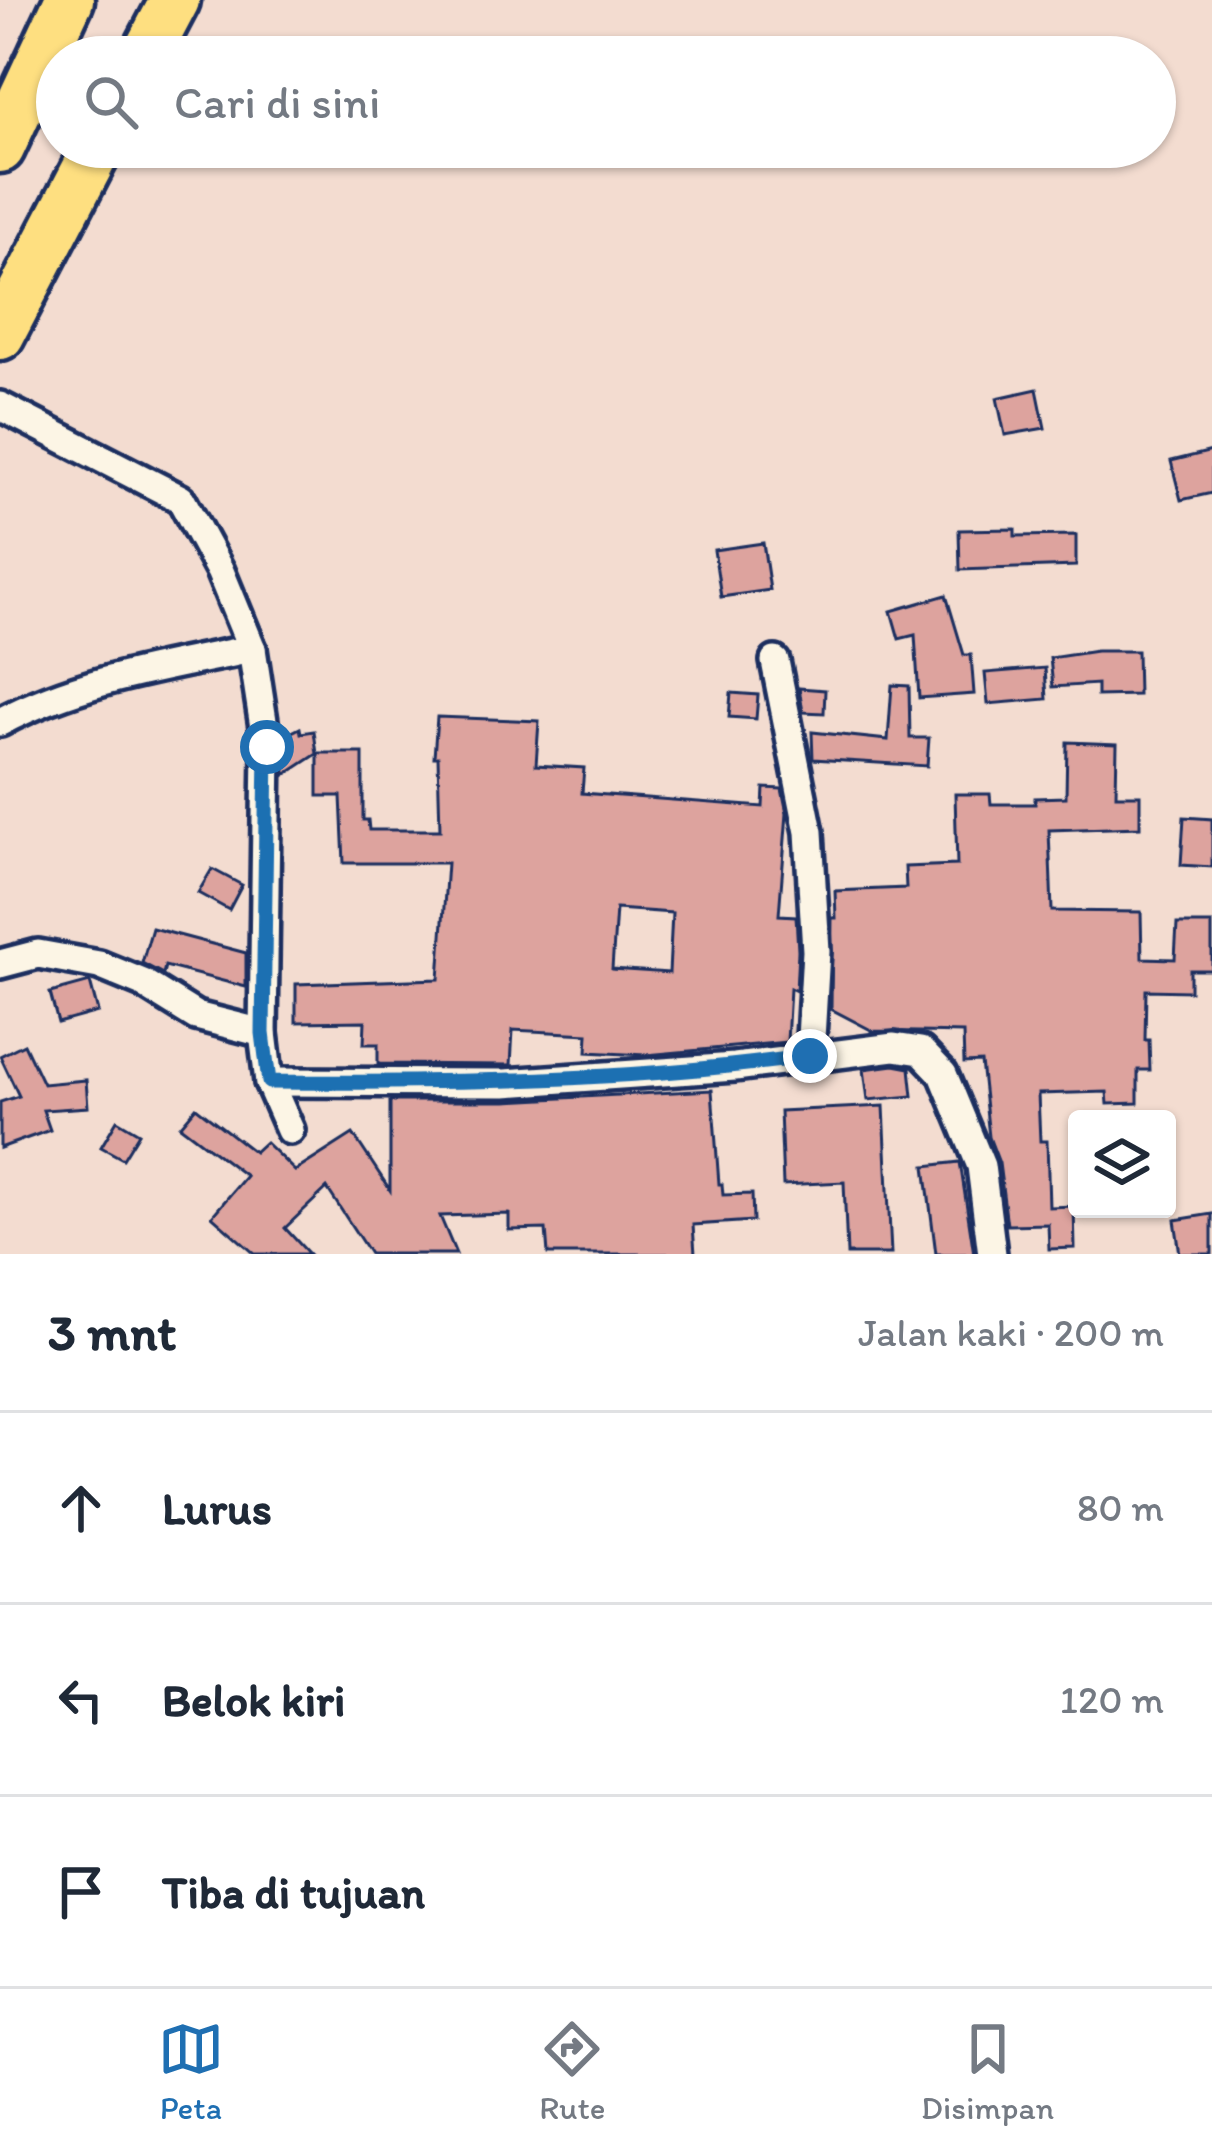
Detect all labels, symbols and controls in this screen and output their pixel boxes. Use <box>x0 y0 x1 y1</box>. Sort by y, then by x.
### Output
search box <box>36 36 1176 168</box>
icon: search <box>78 69 144 135</box>
text: Cari di sini <box>174 75 380 129</box>
route start <box>240 720 294 774</box>
route end <box>783 1029 837 1083</box>
map controls <box>1068 1110 1176 1218</box>
button: layers <box>1068 1110 1176 1218</box>
text: 3 mnt <box>48 1302 177 1363</box>
text: Jalan kaki · 200 m <box>858 1309 1164 1356</box>
icon: ahead <box>48 1475 114 1541</box>
text: Lurus <box>162 1481 272 1535</box>
text: 80 m <box>1077 1484 1164 1531</box>
icon: left <box>48 1667 114 1733</box>
text: Belok kiri <box>162 1673 345 1727</box>
text: 120 m <box>1060 1676 1164 1723</box>
icon: arrive <box>48 1859 114 1925</box>
text: Tiba di tujuan <box>162 1865 425 1919</box>
tab: Peta <box>158 2016 224 2127</box>
tab: Rute <box>539 2016 606 2127</box>
tab: Disimpan <box>921 2016 1054 2127</box>

